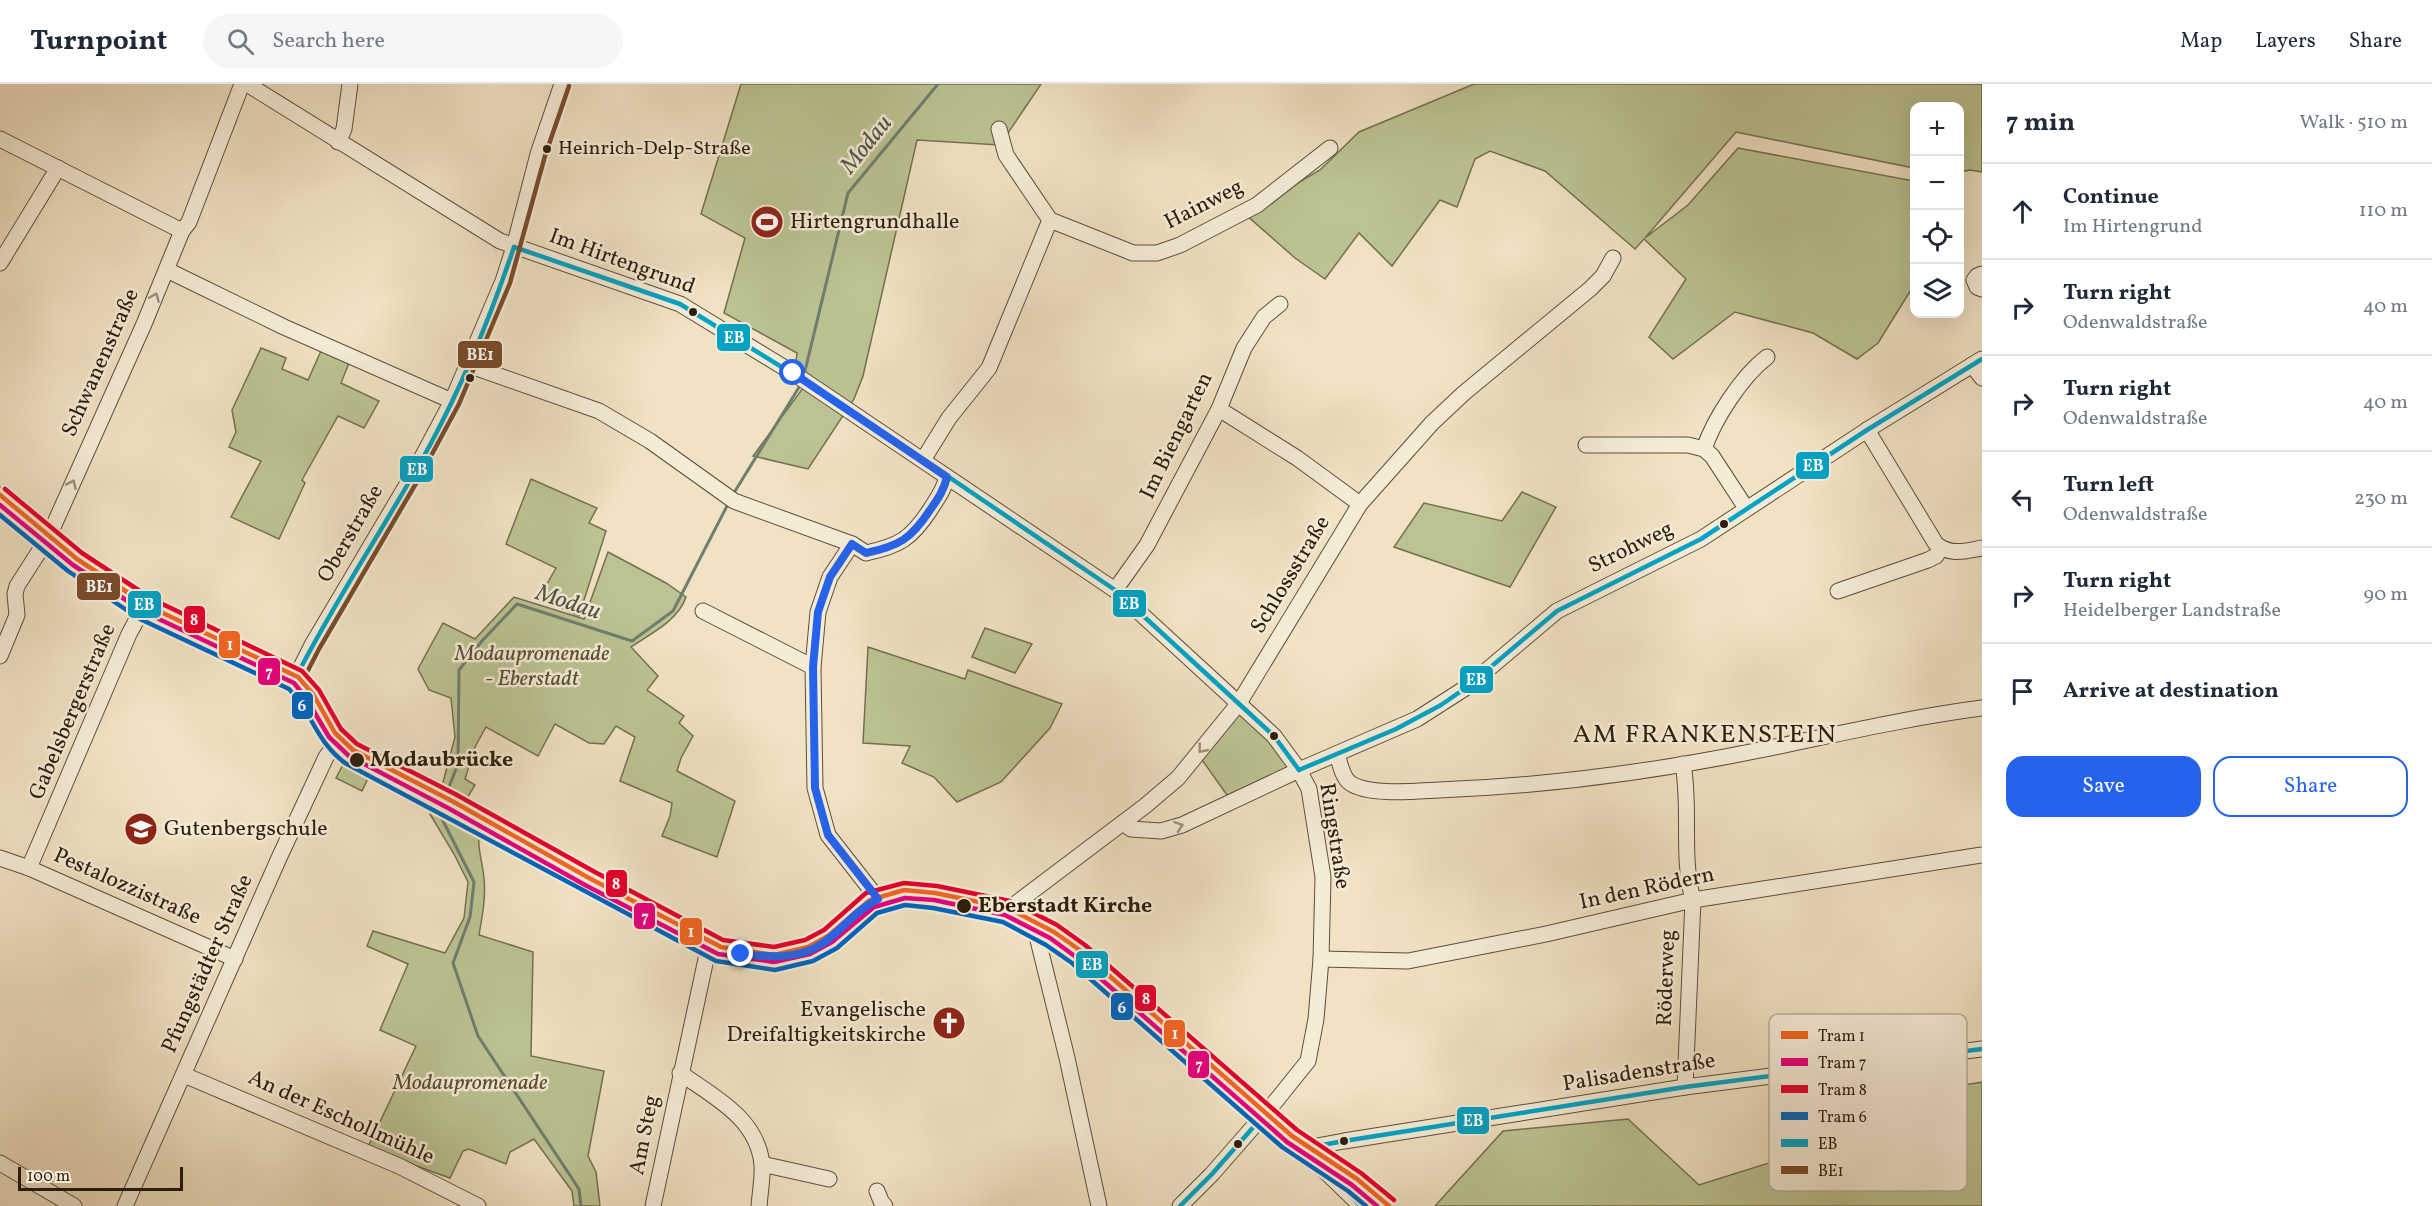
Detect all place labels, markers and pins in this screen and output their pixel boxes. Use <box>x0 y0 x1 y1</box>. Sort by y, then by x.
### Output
place label: Heinrich-Delp-Straße <box>558 135 751 163</box>
marker: Heinrich-Delp-Straße <box>541 143 553 155</box>
sports icon: Hirtengrundhalle <box>749 204 785 240</box>
place label: Hirtengrundhalle <box>790 207 960 238</box>
unlabelled marker <box>687 306 699 318</box>
unlabelled marker <box>464 372 476 384</box>
unlabelled marker <box>1718 518 1730 530</box>
unlabelled marker <box>1268 730 1280 742</box>
place label: Modaubrücke <box>370 745 513 776</box>
marker: Modaubrücke <box>348 751 366 769</box>
school or university icon: Gutenbergschule <box>123 811 159 847</box>
place label: Gutenbergschule <box>164 814 328 845</box>
place label: Eberstadt Kirche <box>978 891 1152 922</box>
marker: Eberstadt Kirche <box>955 897 973 915</box>
place label: Evangelische Dreifaltigkeitskirche <box>727 995 926 1051</box>
church icon: Evangelische Dreifaltigkeitskirche <box>931 1005 967 1041</box>
unlabelled marker <box>1338 1135 1350 1147</box>
unlabelled marker <box>1232 1138 1244 1150</box>

